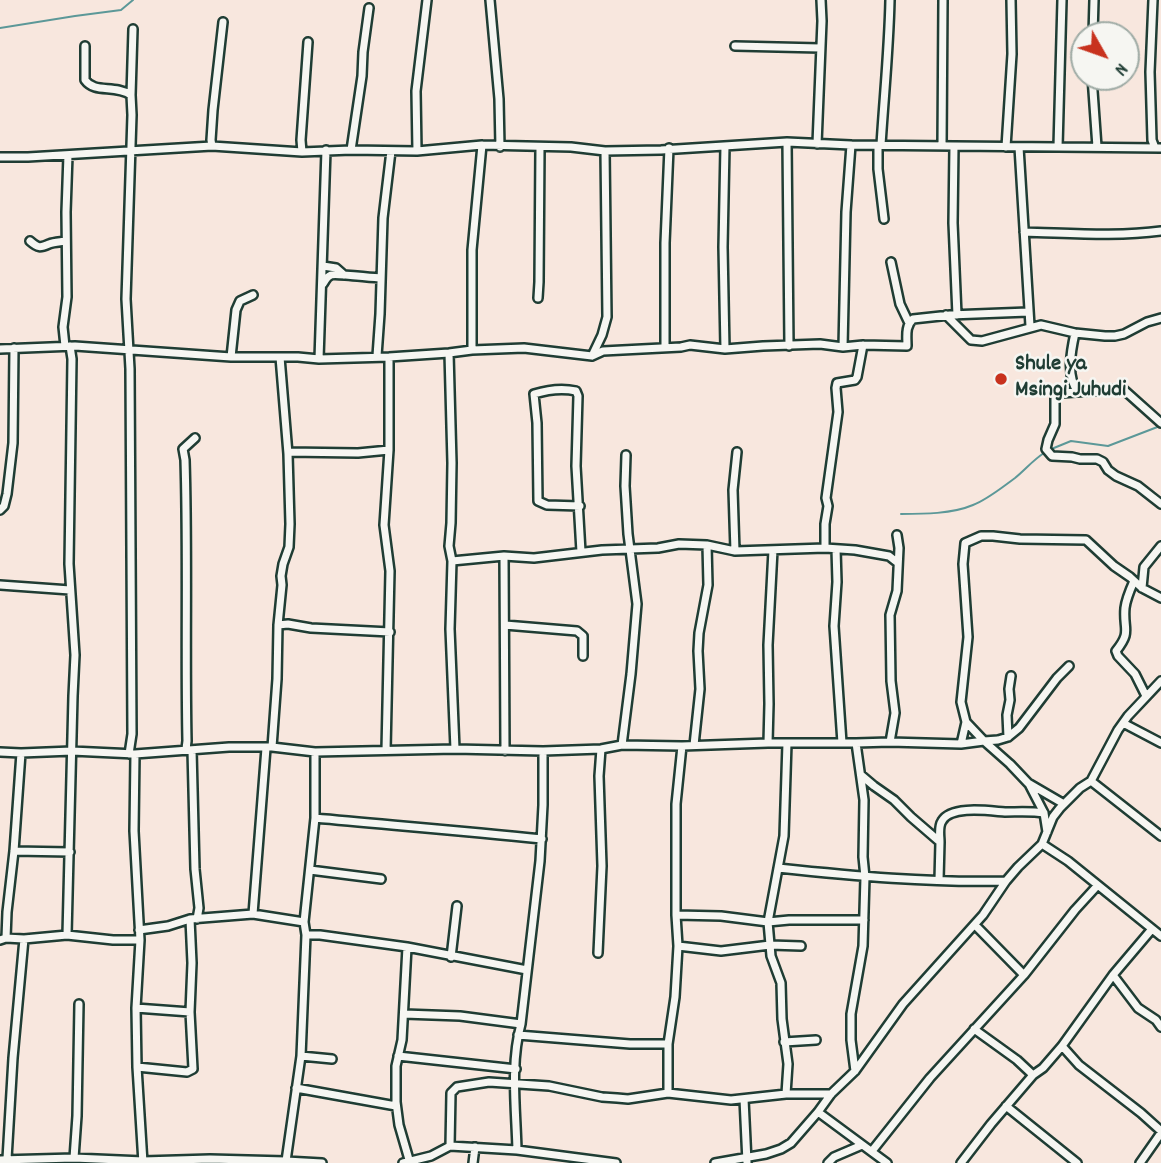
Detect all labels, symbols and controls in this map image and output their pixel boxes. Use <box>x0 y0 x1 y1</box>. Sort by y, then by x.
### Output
north arrow <box>1070 21 1140 91</box>
text: N <box>1107 56 1133 81</box>
place label: Shule ya Msingi Juhudi <box>1015 352 1126 406</box>
marker: Shule ya Msingi Juhudi <box>993 371 1009 387</box>

